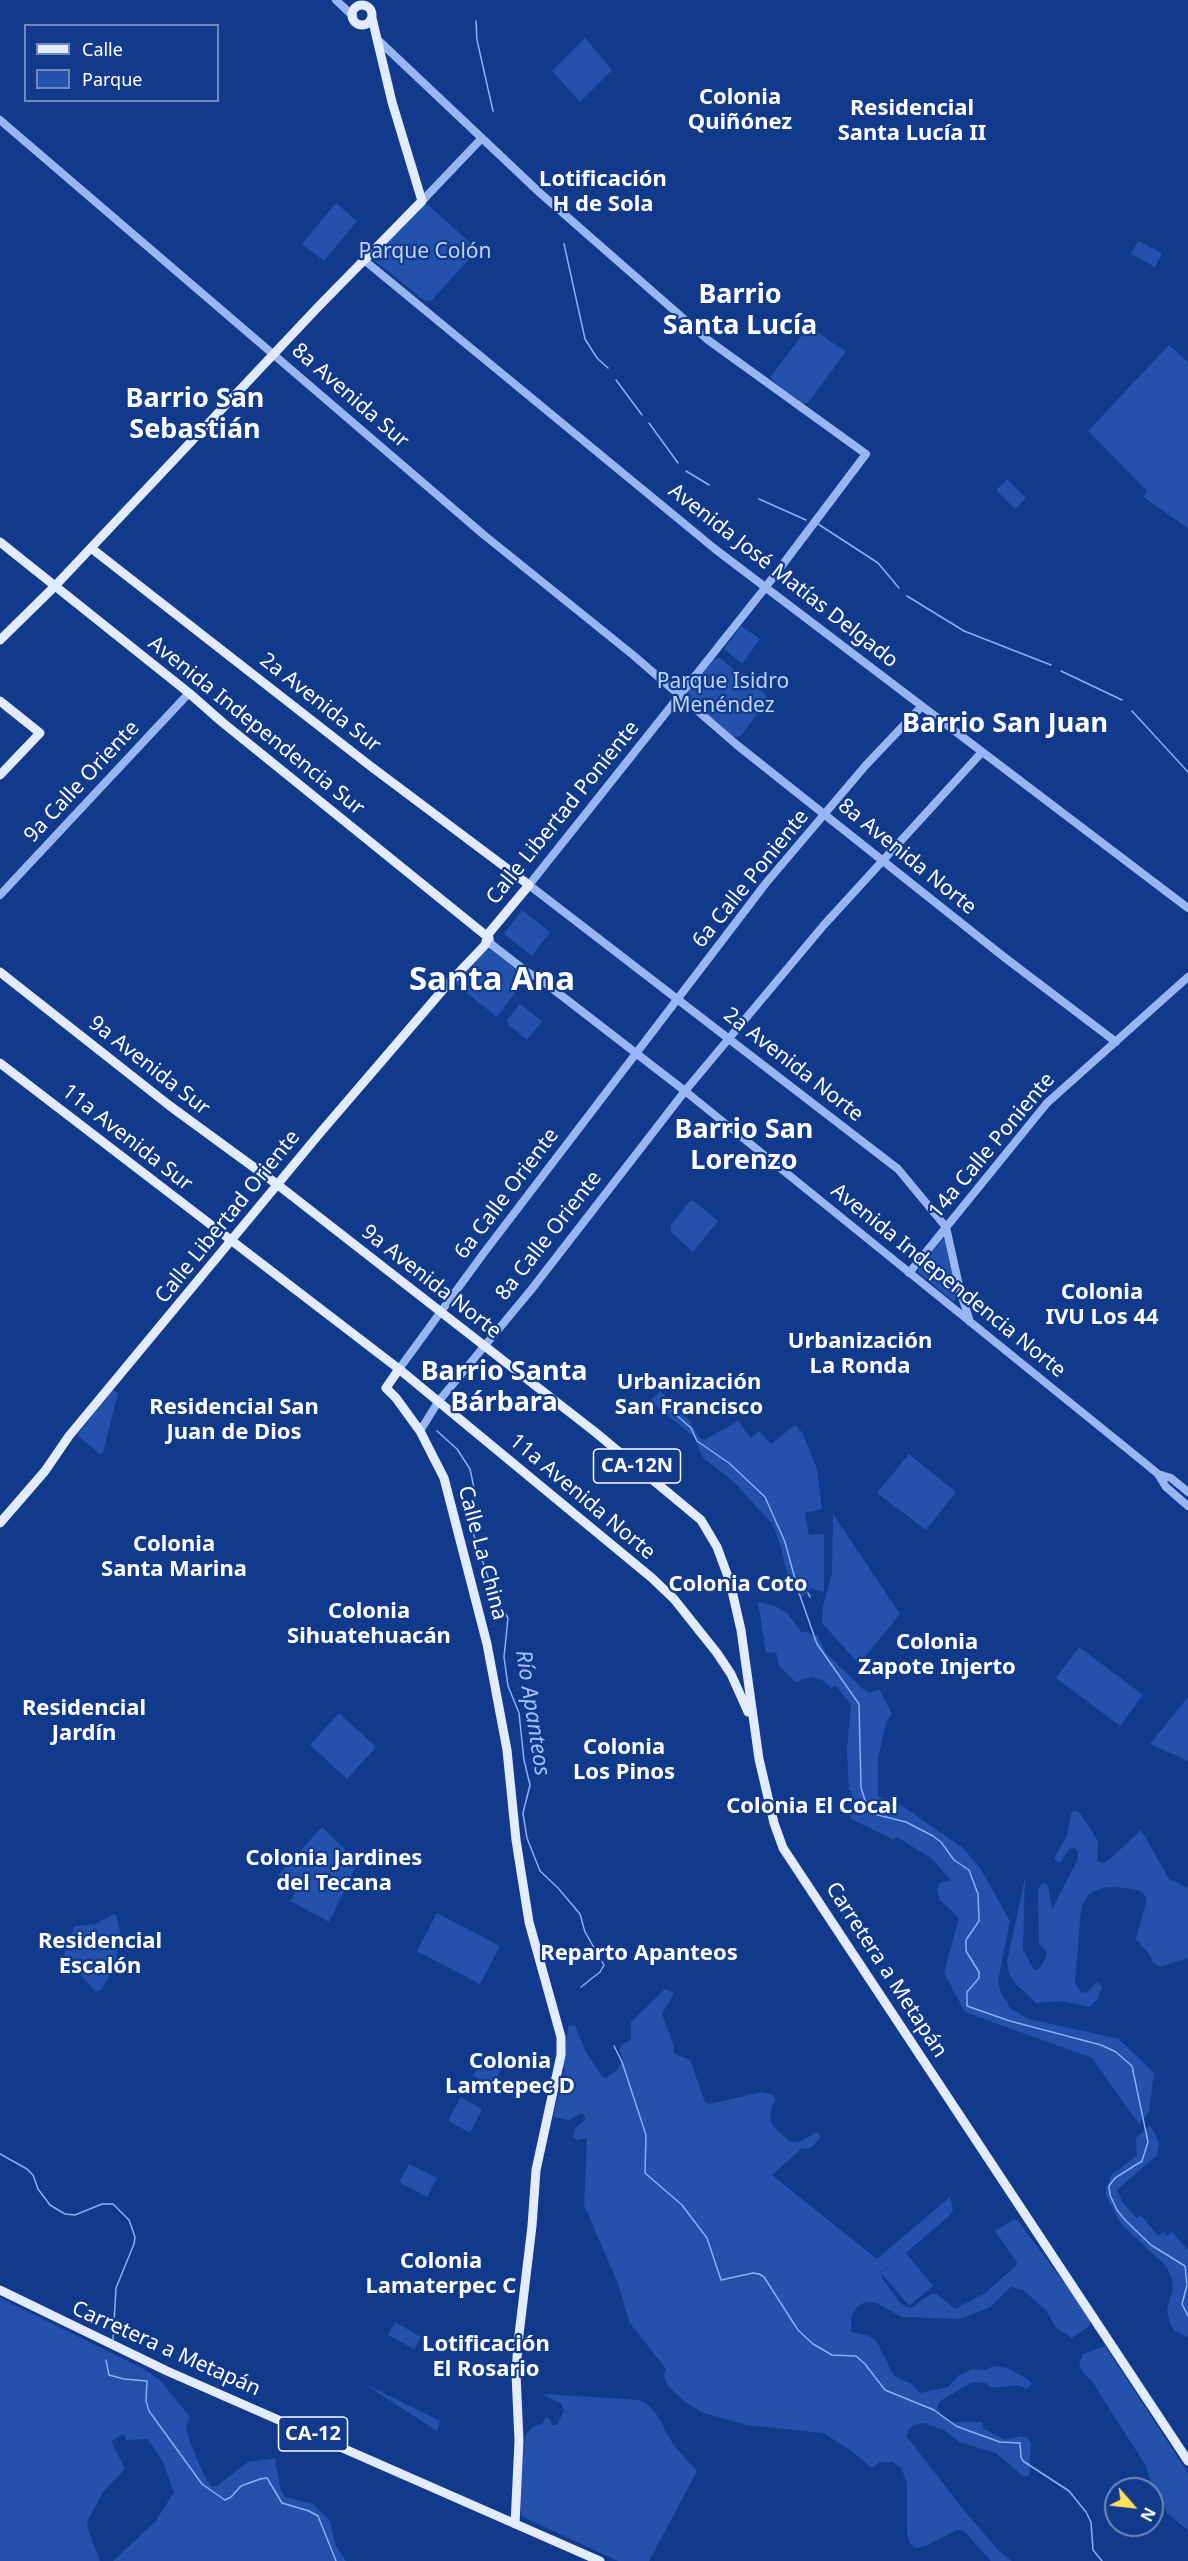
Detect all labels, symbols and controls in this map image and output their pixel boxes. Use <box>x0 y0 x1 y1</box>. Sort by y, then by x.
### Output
legend <box>24 24 219 102</box>
text: Calle <box>82 37 123 61</box>
text: Parque <box>82 67 142 91</box>
district label: Colonia Quiñónez <box>688 85 792 136</box>
district label: Residencial Santa Lucía II <box>838 96 986 148</box>
district label: Lotificación H de Sola <box>539 167 667 218</box>
park label: Parque Colón <box>358 239 492 265</box>
district label: Barrio Santa Lucía <box>663 279 817 342</box>
street label: 8a Avenida Sur <box>286 338 414 454</box>
district label: Barrio San Sebastián <box>126 383 264 446</box>
street label: Avenida José Matías Delgado <box>663 479 903 673</box>
street label: Avenida Independencia Sur <box>143 631 369 821</box>
street label: 2a Avenida Sur <box>254 648 386 758</box>
park label: Parque Isidro Menéndez <box>657 669 789 719</box>
district label: Barrio San Juan <box>902 708 1108 740</box>
street label: 9a Calle Oriente <box>19 716 145 848</box>
street label: Calle Libertad Poniente <box>481 716 645 910</box>
street label: 8a Avenida Norte <box>833 794 981 920</box>
street label: 6a Calle Poniente <box>688 805 814 953</box>
district label: Santa Ana <box>409 961 575 1001</box>
street label: 2a Avenida Norte <box>718 1003 868 1127</box>
street label: 9a Avenida Sur <box>83 1011 215 1121</box>
street label: 14a Calle Poniente <box>924 1068 1060 1224</box>
street label: 11a Avenida Sur <box>57 1079 197 1197</box>
district label: Barrio San Lorenzo <box>675 1114 813 1177</box>
street label: 6a Calle Oriente <box>450 1124 564 1264</box>
street label: Calle Libertad Oriente <box>150 1125 306 1309</box>
street label: 8a Calle Oriente <box>491 1166 607 1306</box>
street label: Avenida Independencia Norte <box>826 1179 1070 1383</box>
street label: 9a Avenida Norte <box>356 1220 506 1344</box>
district label: Colonia IVU Los 44 <box>1045 1280 1159 1332</box>
district label: Urbanización La Ronda <box>788 1329 932 1380</box>
district label: Barrio Santa Bárbara <box>421 1356 587 1419</box>
district label: Urbanización San Francisco <box>615 1370 763 1422</box>
district label: Residencial San Juan de Dios <box>149 1395 319 1446</box>
street label: 11a Avenida Norte <box>504 1429 660 1565</box>
road number: CA-12N <box>594 1449 680 1483</box>
street label: Calle La China <box>452 1483 512 1623</box>
district label: Colonia Santa Marina <box>101 1532 247 1584</box>
district label: Colonia Coto <box>668 1572 808 1598</box>
district label: Colonia Sihuatehuacán <box>287 1599 451 1651</box>
district label: Colonia Zapote Injerto <box>858 1630 1016 1682</box>
water label: Río Apanteos <box>509 1648 555 1778</box>
district label: Residencial Jardín <box>22 1696 146 1748</box>
district label: Colonia Los Pinos <box>573 1735 675 1786</box>
district label: Colonia El Cocal <box>726 1794 898 1820</box>
district label: Colonia Jardines del Tecana <box>246 1846 422 1898</box>
street label: Carretera a Metapán <box>820 1878 952 2062</box>
district label: Residencial Escalón <box>38 1929 162 1981</box>
district label: Reparto Apanteos <box>540 1941 738 1967</box>
district label: Colonia Lamtepec D <box>445 2049 575 2100</box>
district label: Colonia Lamaterpec C <box>366 2249 516 2300</box>
street label: Carretera a Metapán <box>68 2296 264 2402</box>
district label: Lotificación El Rosario <box>422 2332 550 2384</box>
road number: CA-12 <box>278 2417 348 2451</box>
north arrow <box>1104 2477 1164 2537</box>
text: N <box>1135 2504 1161 2525</box>

